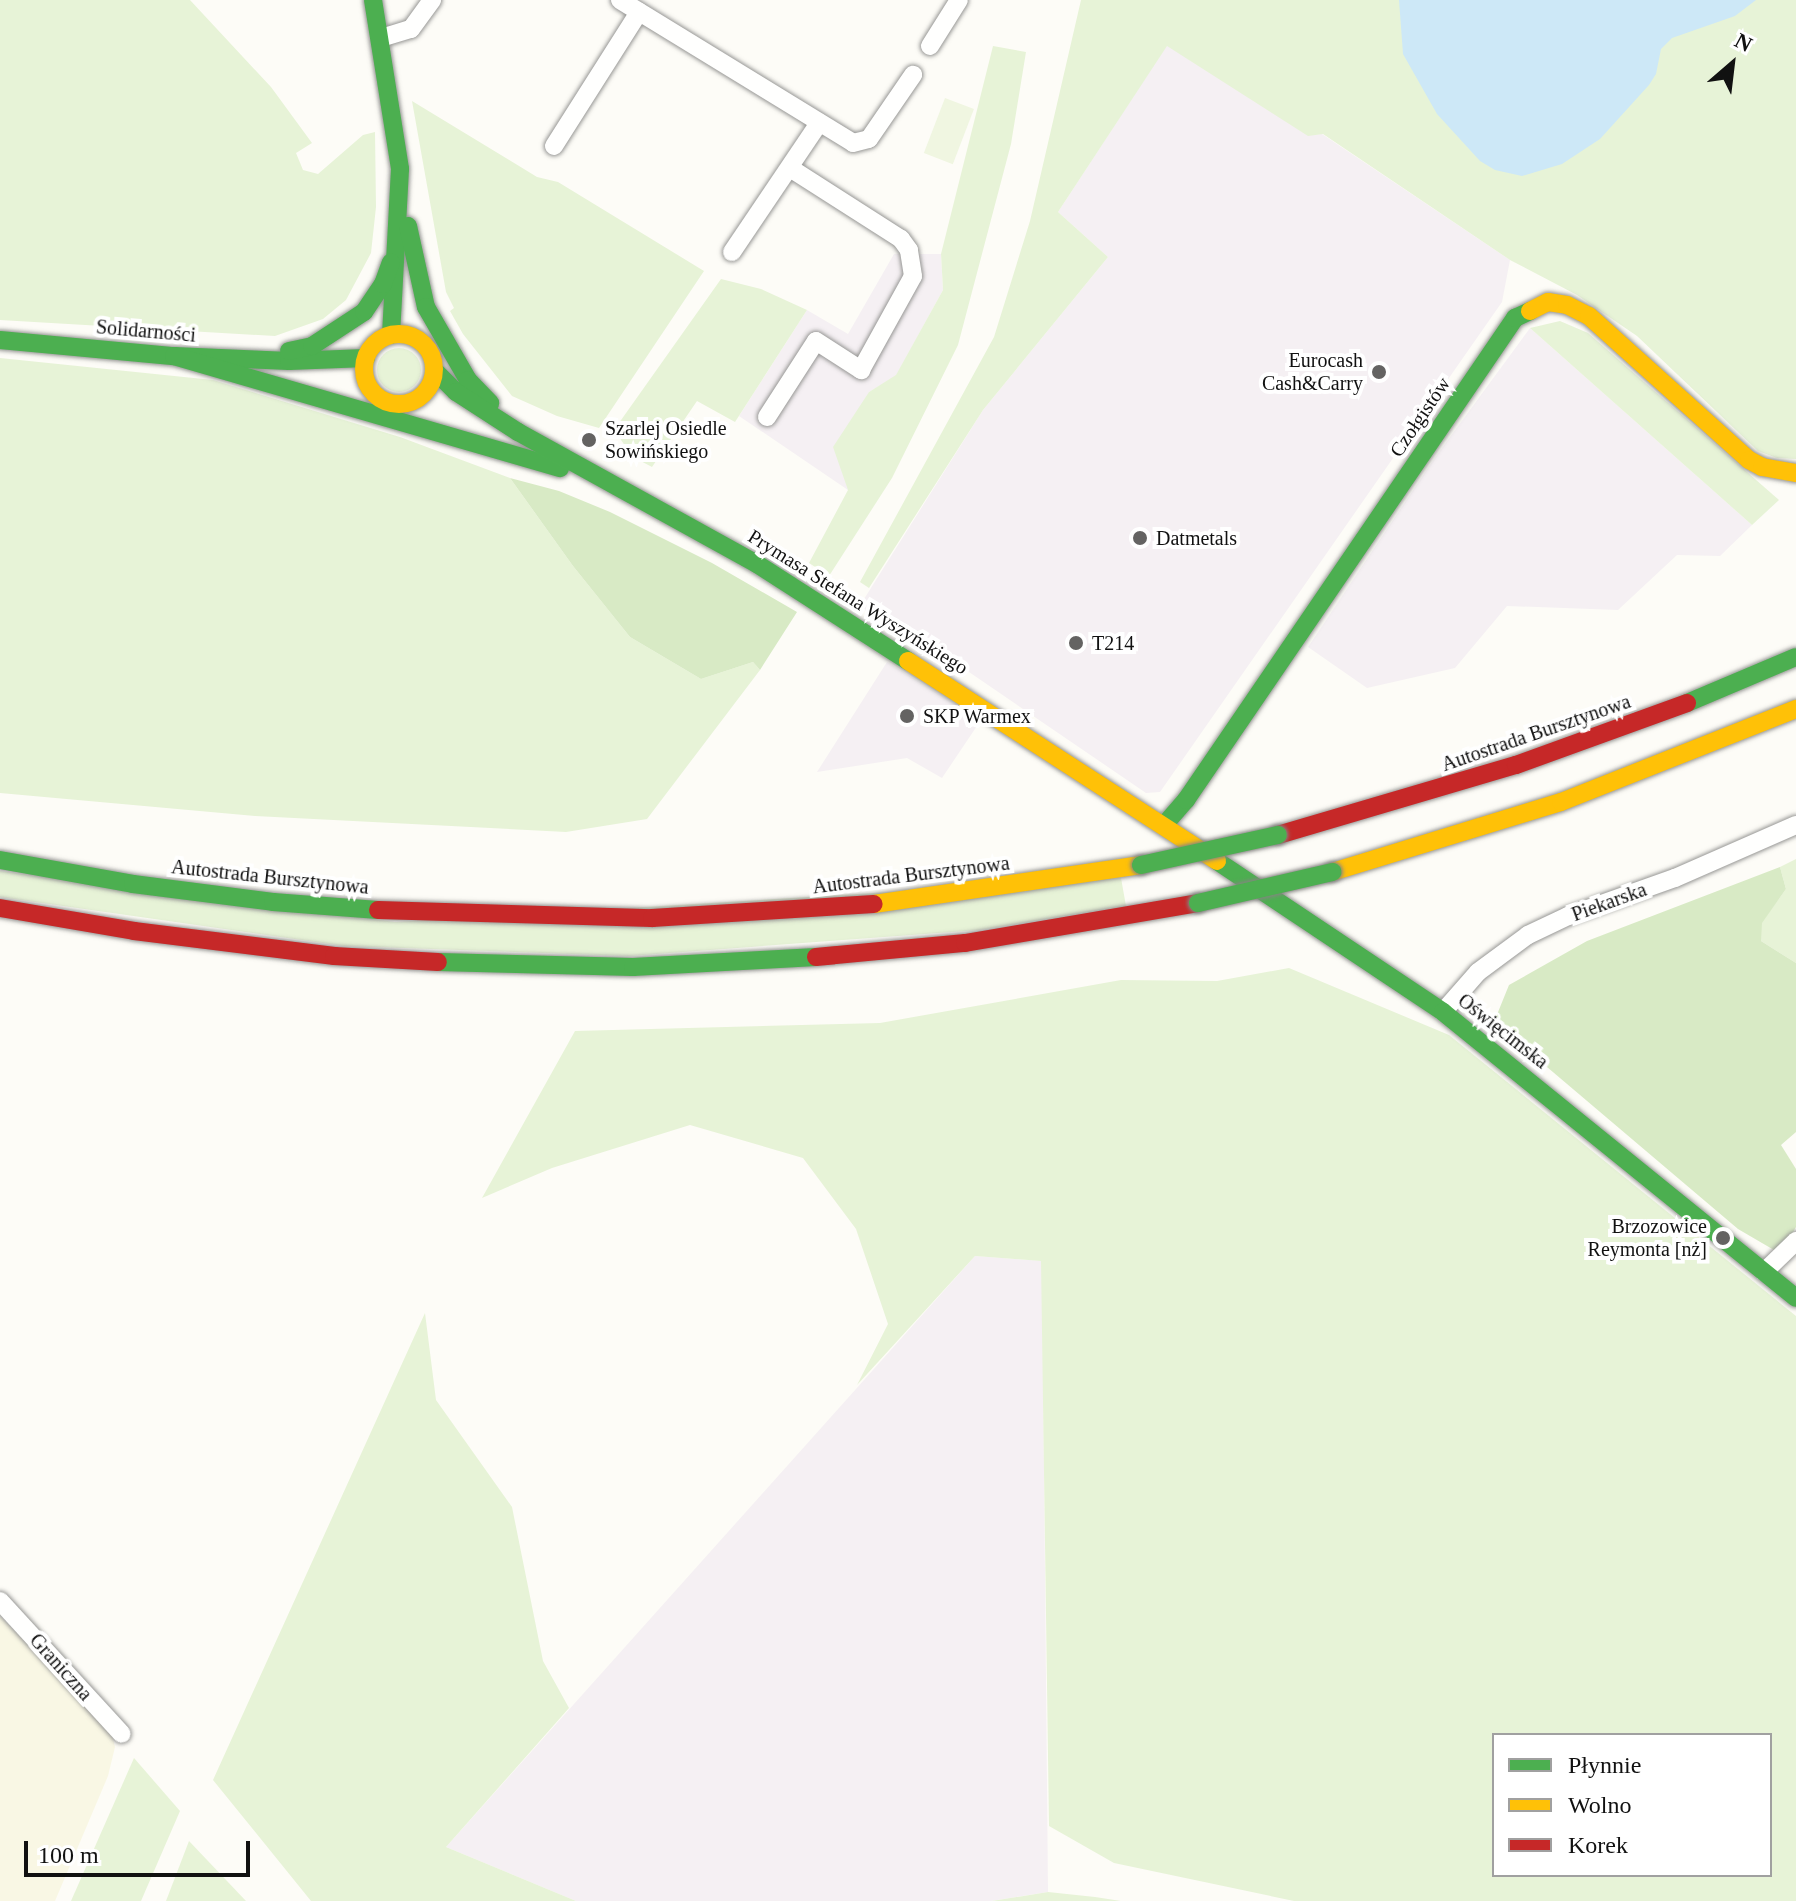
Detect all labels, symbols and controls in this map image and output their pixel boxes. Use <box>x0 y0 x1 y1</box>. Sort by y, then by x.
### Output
north arrow <box>1692 24 1772 104</box>
text: N <box>1731 28 1756 57</box>
street label: Solidarności <box>95 315 197 347</box>
place label: Eurocash Cash&Carry <box>1262 348 1363 395</box>
marker: Eurocash Cash&Carry <box>1370 363 1388 381</box>
street label: Czołgistów <box>1385 373 1455 461</box>
place label: Szarlej Osiedle Sowińskiego <box>605 416 727 463</box>
marker: Szarlej Osiedle Sowińskiego <box>580 431 598 449</box>
street label: Prymasa Stefana Wyszyńskiego <box>743 524 973 680</box>
place label: Datmetals <box>1156 526 1237 550</box>
marker: Datmetals <box>1131 529 1149 547</box>
place label: T214 <box>1092 631 1134 655</box>
marker: T214 <box>1067 634 1085 652</box>
street label: Autostrada Bursztynowa <box>1438 689 1634 777</box>
place label: SKP Warmex <box>923 704 1032 728</box>
marker: SKP Warmex <box>898 707 916 725</box>
street label: Autostrada Bursztynowa <box>811 851 1011 899</box>
street label: Autostrada Bursztynowa <box>170 855 370 899</box>
street label: Piekarska <box>1568 877 1650 927</box>
street label: Oświęcimska <box>1453 988 1553 1074</box>
place label: Brzozowice Reymonta [nż] <box>1588 1214 1707 1261</box>
marker: Brzozowice Reymonta [nż] <box>1714 1229 1732 1247</box>
street label: Graniczna <box>25 1628 97 1706</box>
legend <box>1492 1733 1772 1877</box>
text: Płynnie <box>1568 1752 1641 1778</box>
text: Wolno <box>1568 1792 1631 1818</box>
scale bar <box>28 1825 254 1875</box>
text: Korek <box>1568 1832 1628 1858</box>
text: 100 m <box>38 1842 99 1868</box>

